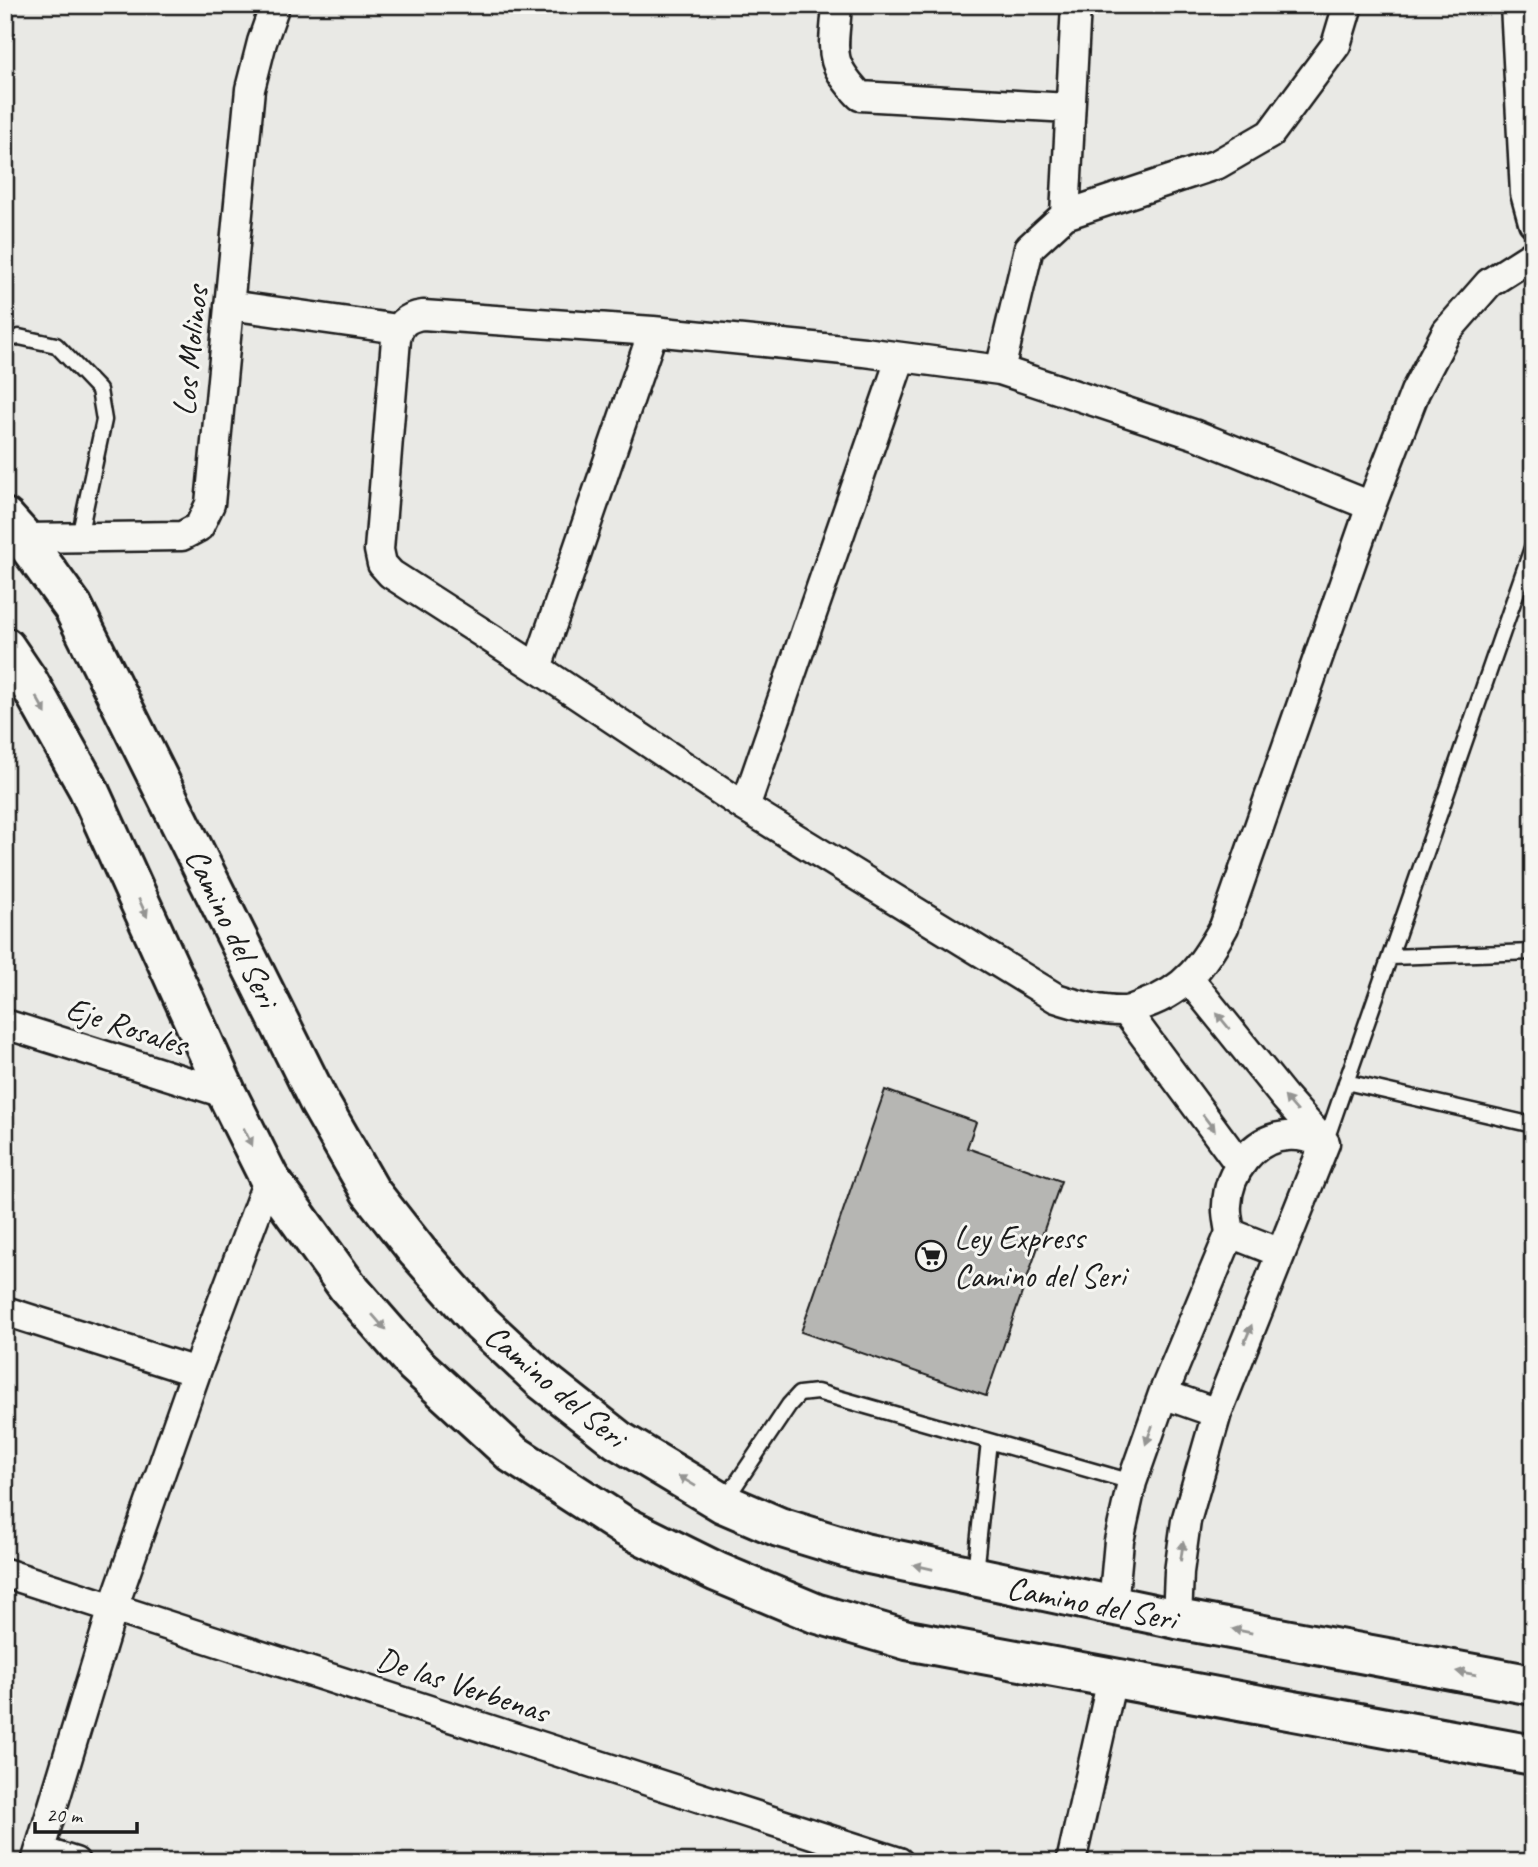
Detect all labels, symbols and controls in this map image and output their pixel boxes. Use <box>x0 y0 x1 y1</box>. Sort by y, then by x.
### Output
street label: Los Molinos <box>162 282 218 418</box>
one-way arrow <box>35 695 47 715</box>
street label: Camino del Seri <box>176 841 290 1017</box>
one-way arrow <box>137 898 149 918</box>
street label: Eje Rosales <box>61 987 195 1066</box>
one-way arrow <box>1216 1013 1231 1030</box>
one-way arrow <box>1283 1095 1299 1112</box>
one-way arrow <box>1202 1114 1216 1132</box>
one-way arrow <box>243 1127 254 1147</box>
place label: Ley Express Camino del Seri <box>954 1217 1129 1297</box>
supermarket icon: Ley Express Camino del Seri <box>914 1239 948 1273</box>
one-way arrow <box>371 1314 386 1331</box>
street label: Camino del Seri <box>476 1315 637 1459</box>
one-way arrow <box>1243 1324 1254 1345</box>
one-way arrow <box>1143 1424 1154 1445</box>
one-way arrow <box>678 1475 697 1488</box>
one-way arrow <box>1176 1540 1187 1562</box>
one-way arrow <box>912 1561 934 1572</box>
street label: Camino del Seri <box>1004 1566 1184 1641</box>
one-way arrow <box>1231 1625 1253 1636</box>
street label: De las Verbenas <box>371 1637 557 1733</box>
one-way arrow <box>1455 1667 1477 1678</box>
scale bar <box>35 1790 136 1834</box>
text: 20 m <box>46 1802 84 1828</box>

